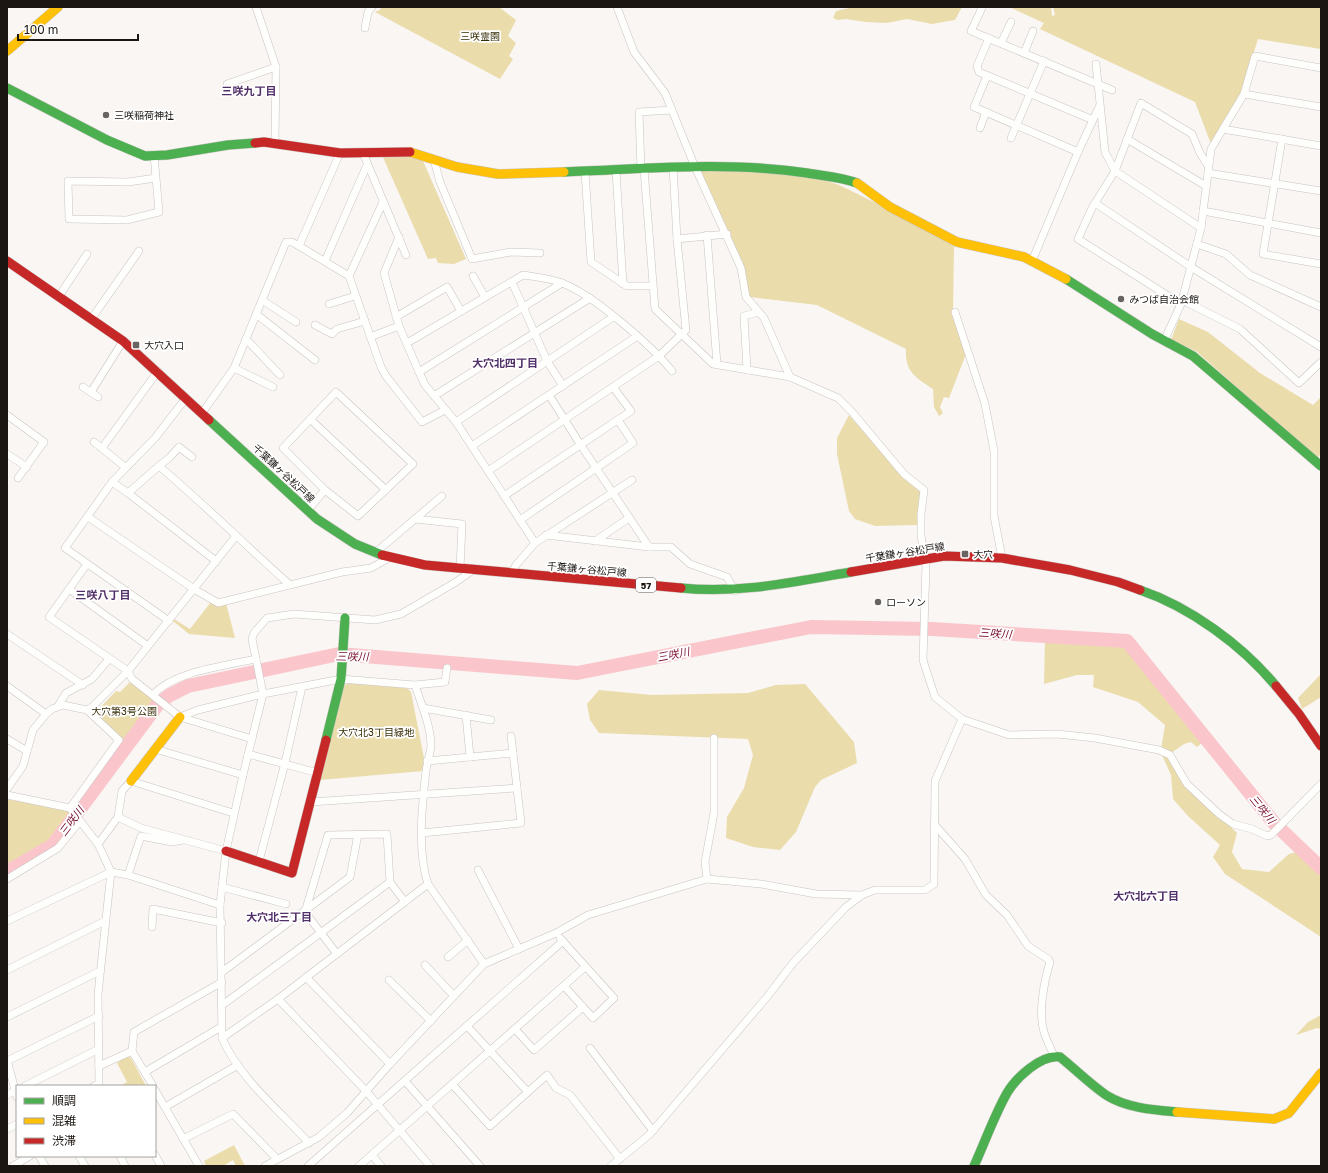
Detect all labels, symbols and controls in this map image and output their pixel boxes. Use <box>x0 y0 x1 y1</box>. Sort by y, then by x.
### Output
scale bar <box>18 16 138 42</box>
text: 100 m <box>24 22 58 37</box>
park label: 三咲霊園 <box>460 30 500 42</box>
district label: 三咲九丁目 <box>222 84 277 97</box>
place label: 三咲稲荷神社 <box>114 109 174 121</box>
marker: 三咲稲荷神社 <box>101 110 111 120</box>
place label: みつば自治会館 <box>1129 293 1199 305</box>
marker: みつば自治会館 <box>1116 294 1126 304</box>
place label: 大穴入口 <box>144 339 184 351</box>
marker: 大穴入口 <box>131 340 141 350</box>
district label: 大穴北四丁目 <box>472 356 538 369</box>
street label: 千葉鎌ヶ谷松戸線 <box>251 441 317 505</box>
street label: 千葉鎌ヶ谷松戸線 <box>865 540 945 564</box>
place label: 大穴 <box>973 548 993 560</box>
marker: 大穴 <box>960 549 970 559</box>
street label: 千葉鎌ヶ谷松戸線 <box>547 560 627 578</box>
road number: 57 <box>636 578 656 592</box>
district label: 三咲八丁目 <box>76 588 131 601</box>
place label: ローソン <box>886 596 926 608</box>
marker: ローソン <box>873 597 883 607</box>
water label: 三咲川 <box>978 625 1013 641</box>
water label: 三咲川 <box>656 644 691 664</box>
water label: 三咲川 <box>335 649 370 663</box>
park label: 大穴第3号公園 <box>91 705 157 717</box>
park label: 大穴北3丁目緑地 <box>338 726 415 738</box>
water label: 三咲川 <box>1248 792 1279 827</box>
water label: 三咲川 <box>56 803 87 838</box>
district label: 大穴北六丁目 <box>1113 889 1179 902</box>
district label: 大穴北三丁目 <box>246 910 312 923</box>
legend <box>16 1085 156 1157</box>
text: 順調 <box>52 1093 76 1108</box>
text: 混雑 <box>52 1113 76 1128</box>
text: 渋滞 <box>52 1133 76 1148</box>

